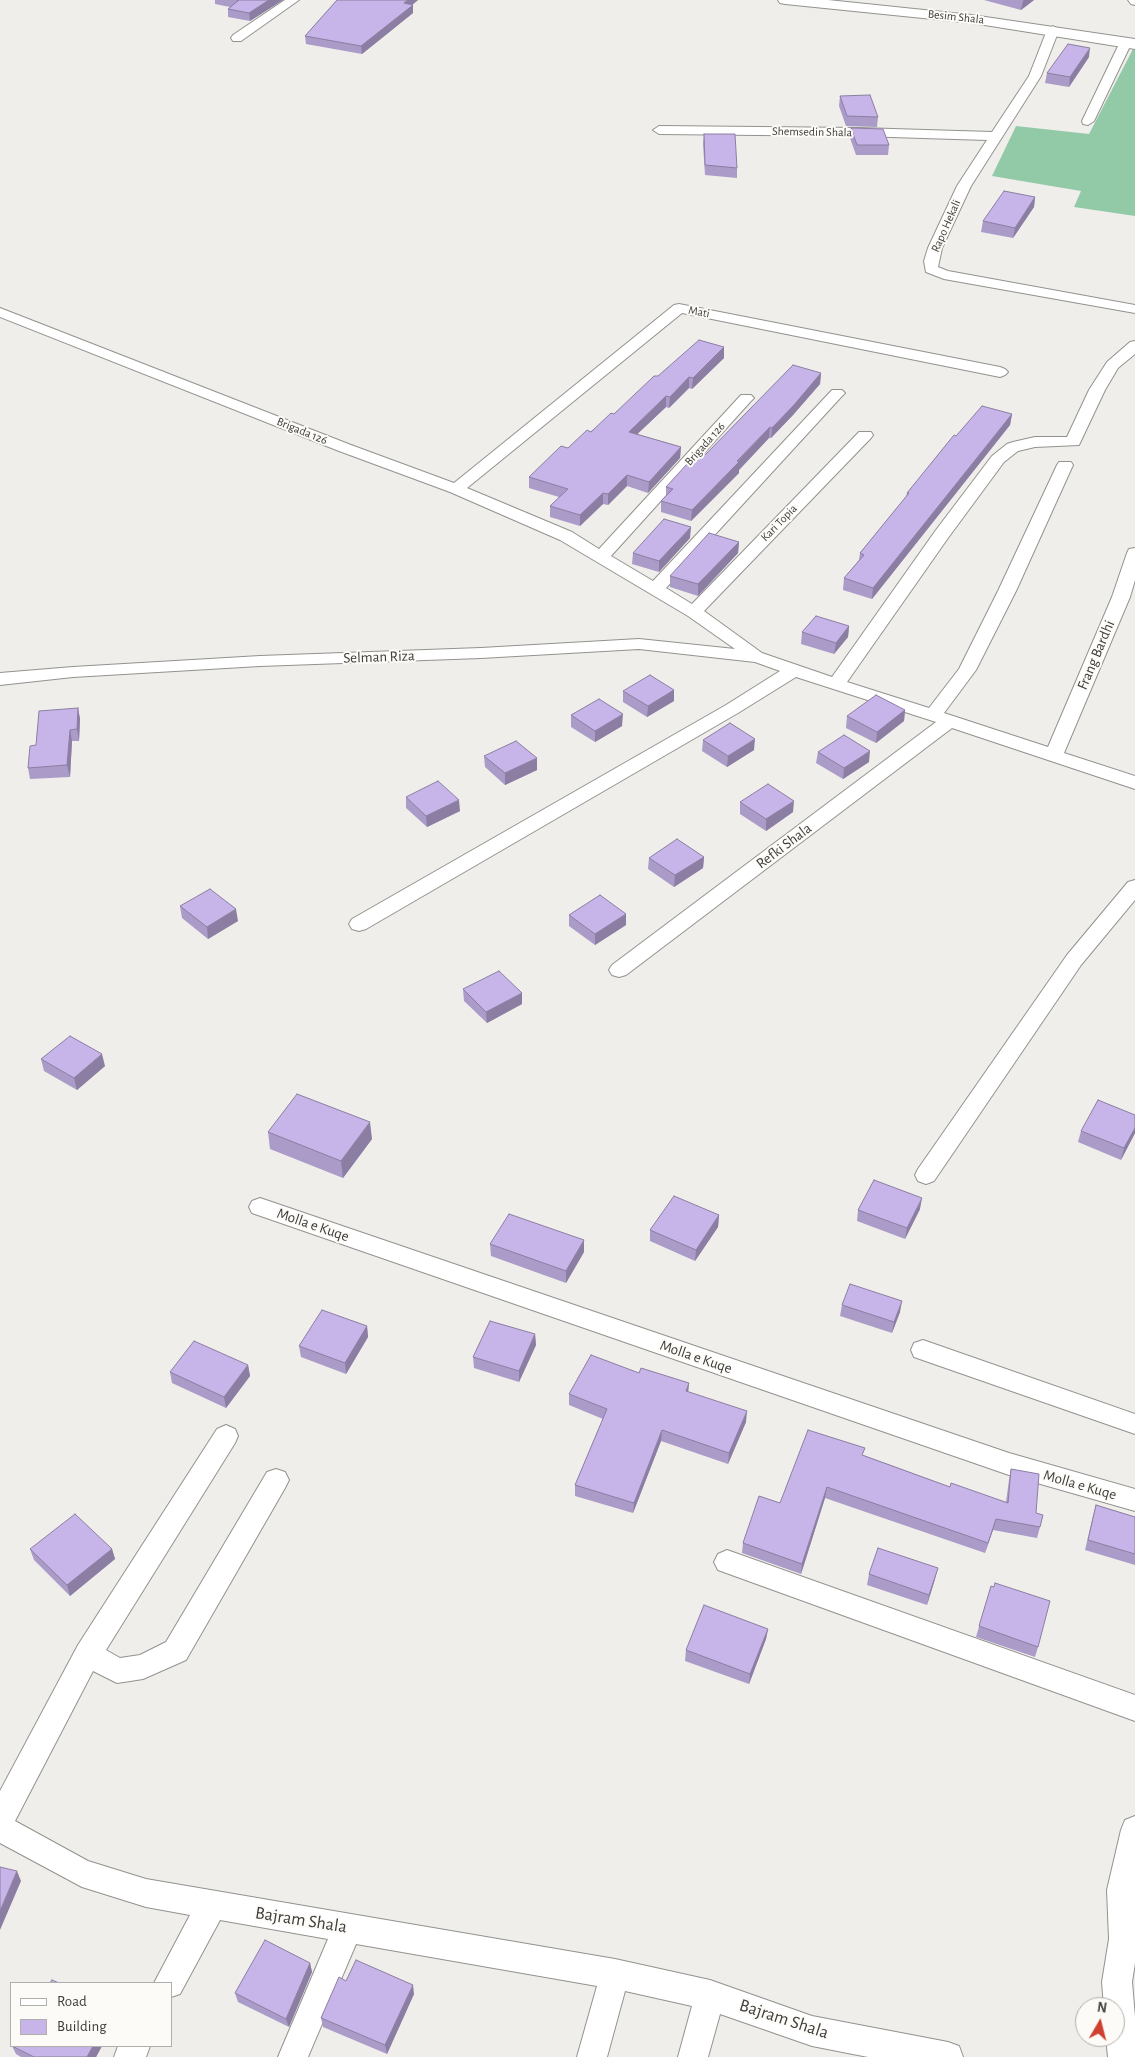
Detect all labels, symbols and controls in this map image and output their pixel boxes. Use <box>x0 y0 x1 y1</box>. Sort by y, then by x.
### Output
street label: Besim Shala <box>927 7 985 27</box>
street label: Shemsedin Shala <box>772 124 852 140</box>
street label: Rapo Hekali <box>928 197 964 255</box>
street label: Mati <box>687 303 711 321</box>
street label: Brigada 126 <box>275 414 329 448</box>
street label: Brigada 126 <box>682 419 728 469</box>
street label: Kari Topia <box>758 501 800 545</box>
street label: Frang Bardhi <box>1073 618 1119 692</box>
street label: Selman Riza <box>343 647 415 667</box>
street label: Refki Shala <box>753 819 815 873</box>
street label: Molla e Kuqe <box>274 1204 352 1246</box>
street label: Molla e Kuqe <box>657 1336 735 1378</box>
street label: Molla e Kuqe <box>1041 1466 1119 1504</box>
street label: Bajram Shala <box>254 1902 348 1938</box>
legend <box>10 1982 172 2047</box>
text: Road <box>57 1994 87 2009</box>
street label: Bajram Shala <box>737 1994 831 2044</box>
north arrow <box>1075 1997 1125 2047</box>
text: N <box>1096 2001 1108 2016</box>
text: Building <box>57 2019 107 2034</box>

